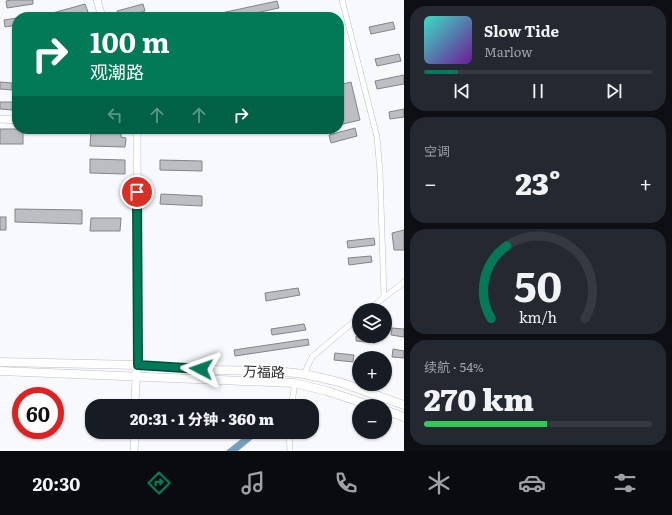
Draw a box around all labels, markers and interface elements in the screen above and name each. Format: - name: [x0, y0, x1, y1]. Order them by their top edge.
- text: Slow Tide: [484, 19, 559, 42]
- text: 100 m: [90, 20, 170, 62]
- icon: right: [24, 28, 76, 80]
- text: Marlow: [484, 42, 532, 61]
- text: 观潮路: [90, 58, 144, 85]
- icon: previous: [451, 80, 473, 102]
- icon: pause: [527, 80, 549, 102]
- icon: next: [603, 80, 625, 102]
- icon: left: [104, 104, 126, 126]
- icon: ahead: [146, 104, 168, 126]
- icon: ahead: [188, 104, 210, 126]
- icon: right: [230, 104, 252, 126]
- text: 空调: [424, 141, 450, 160]
- text: 23°: [515, 160, 561, 204]
- text: −: [424, 166, 437, 199]
- text: +: [639, 166, 652, 199]
- pin: [120, 175, 154, 209]
- icon: arrive: [126, 181, 148, 203]
- text: 50: [514, 253, 562, 315]
- map controls: [352, 303, 392, 439]
- button: layers: [352, 303, 392, 343]
- text: km/h: [519, 306, 558, 327]
- position arrow: [180, 348, 222, 390]
- button: +: [352, 351, 392, 391]
- text: 续航 · 54%: [424, 357, 484, 376]
- street label: 万福路: [243, 360, 285, 382]
- text: 270 km: [424, 376, 534, 420]
- speed limit sign: 60: [12, 387, 64, 439]
- button: −: [352, 399, 392, 439]
- text: 20:31 · 1 分钟 · 360 m: [130, 407, 274, 430]
- icon: directions: [145, 469, 173, 497]
- icon: music: [239, 469, 267, 497]
- icon: phone: [332, 469, 360, 497]
- icon: climate: [425, 469, 453, 497]
- icon: car: [518, 469, 546, 497]
- icon: filters: [611, 469, 639, 497]
- text: 20:30: [33, 470, 80, 497]

